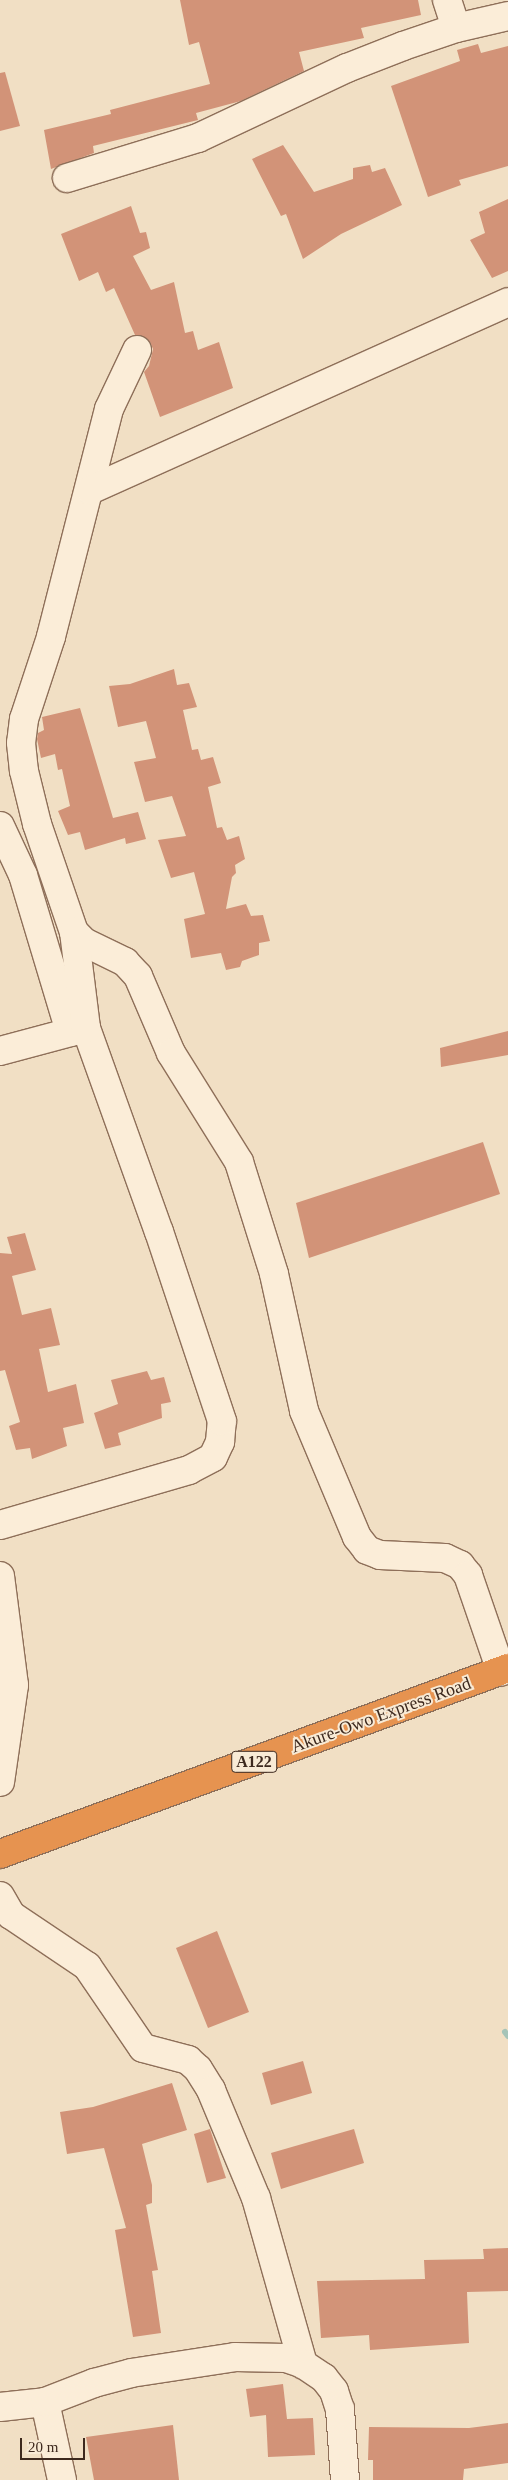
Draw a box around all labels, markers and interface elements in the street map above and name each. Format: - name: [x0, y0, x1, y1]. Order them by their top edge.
- street label: Akure-Owo Express Road: [288, 1672, 474, 1758]
- road number: A122: [230, 1748, 278, 1775]
- scale bar: [22, 2428, 88, 2460]
- text: 20 m: [28, 2439, 58, 2455]

